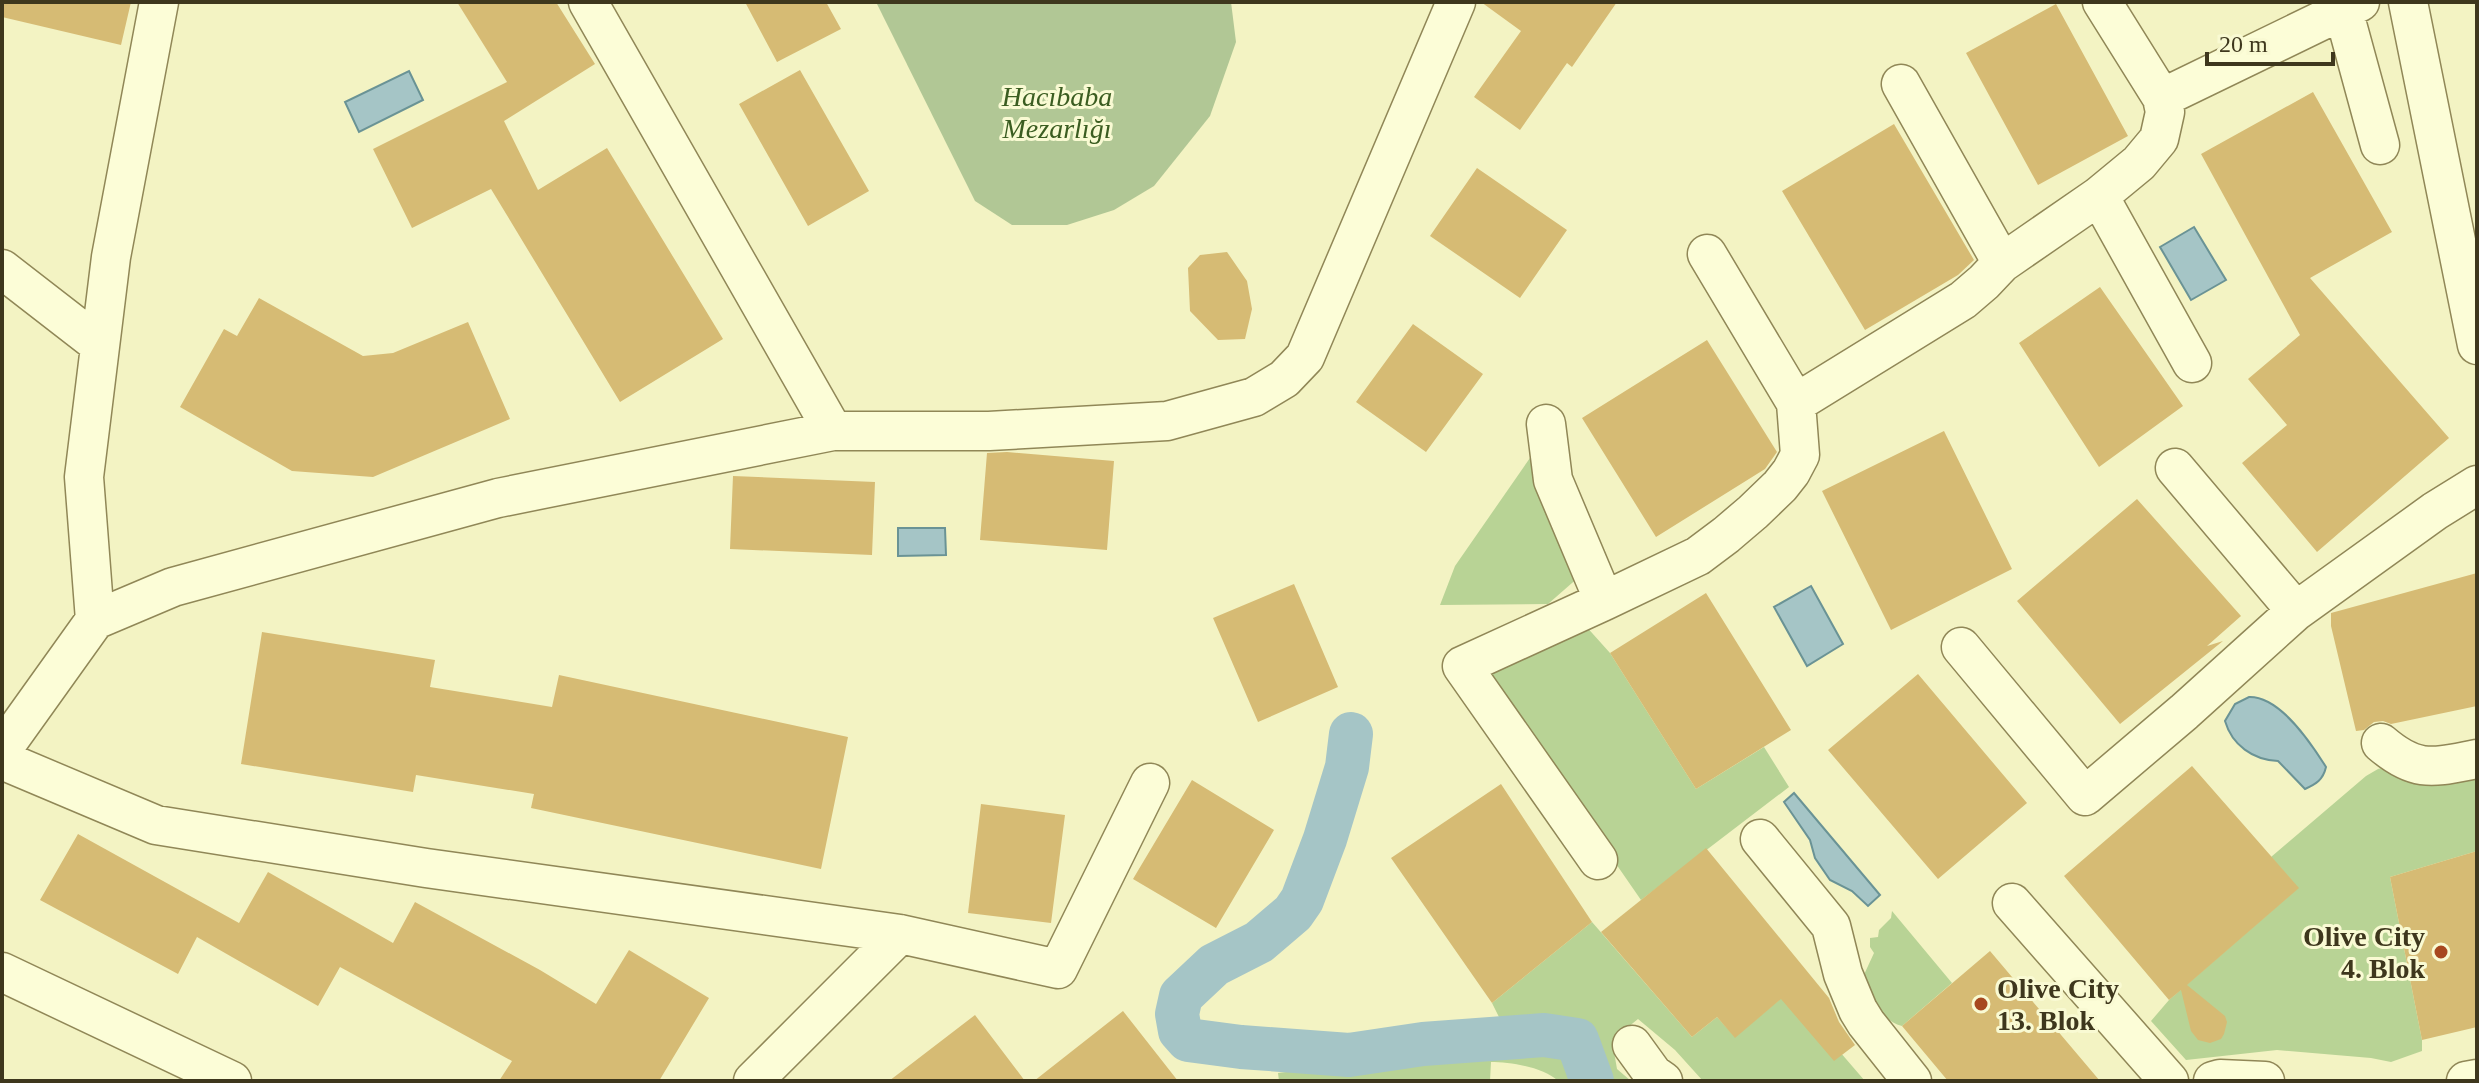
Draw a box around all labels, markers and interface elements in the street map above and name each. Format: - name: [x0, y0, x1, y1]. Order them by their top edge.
- scale bar: [2207, 16, 2333, 66]
- text: 20 m: [2219, 31, 2268, 57]
- park label: Hacıbaba Mezarlığı: [1001, 81, 1112, 144]
- place label: Olive City 4. Blok: [2303, 921, 2425, 984]
- marker: Olive City 4. Blok: [2432, 943, 2450, 961]
- place label: Olive City 13. Blok: [1997, 973, 2119, 1036]
- marker: Olive City 13. Blok: [1972, 995, 1990, 1013]

